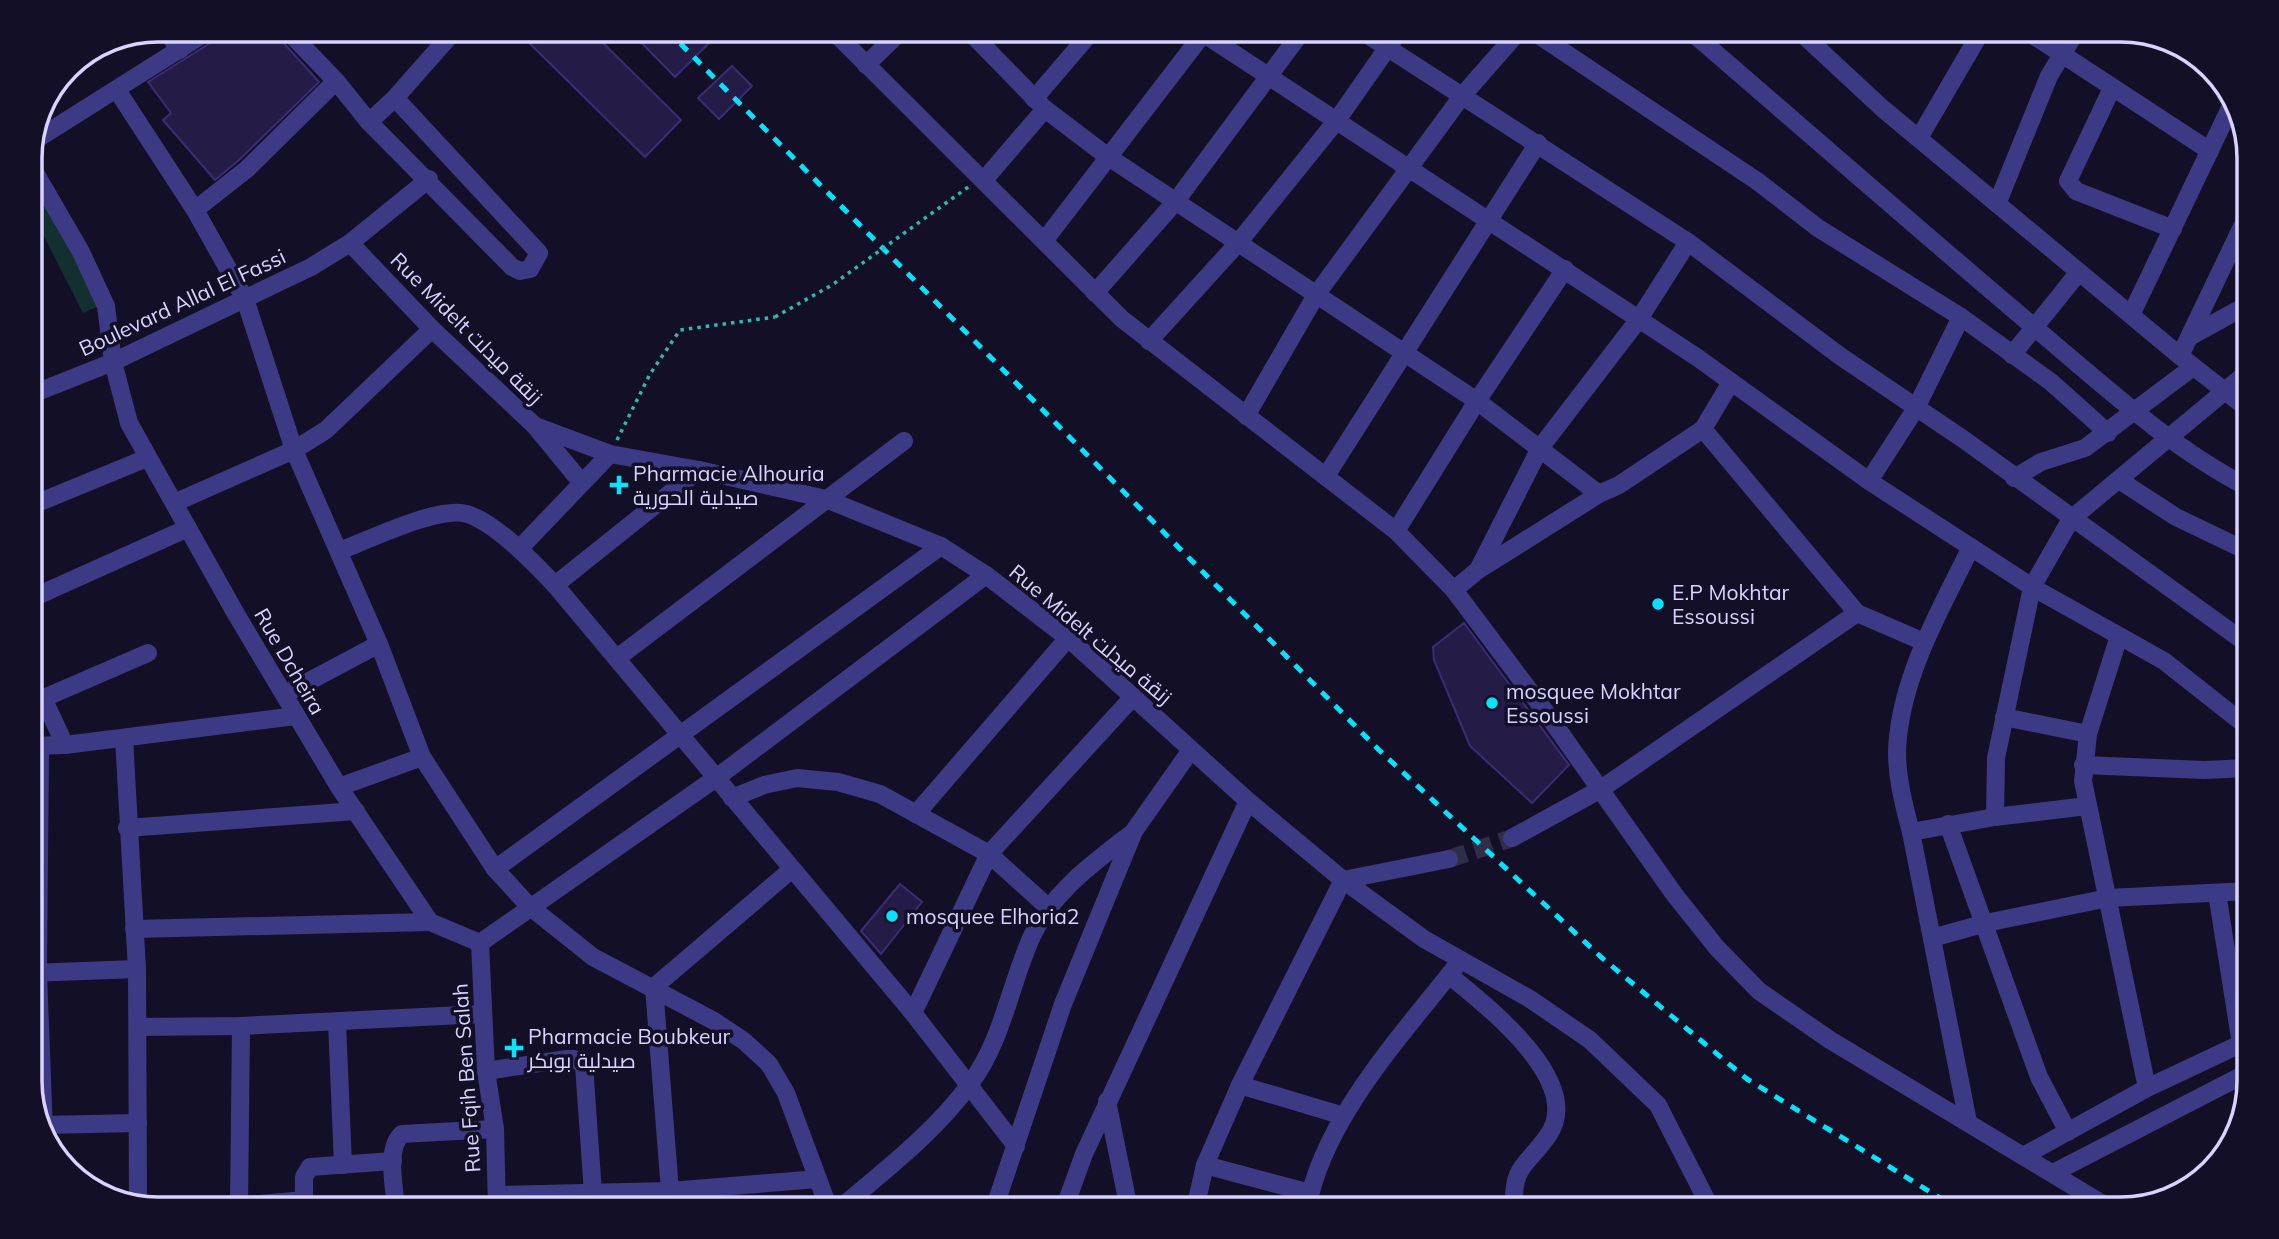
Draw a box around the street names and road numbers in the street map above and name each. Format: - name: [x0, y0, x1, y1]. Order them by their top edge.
- street label: Boulevard Allal El Fassi: [75, 243, 289, 361]
- street label: Rue Midelt زنقة ميدلت: [386, 247, 548, 409]
- street label: Rue Midelt زنقة ميدلت: [1004, 558, 1178, 710]
- street label: Rue Dcheira: [249, 603, 331, 719]
- street label: Rue Fqih Ben Salah: [446, 983, 486, 1173]

